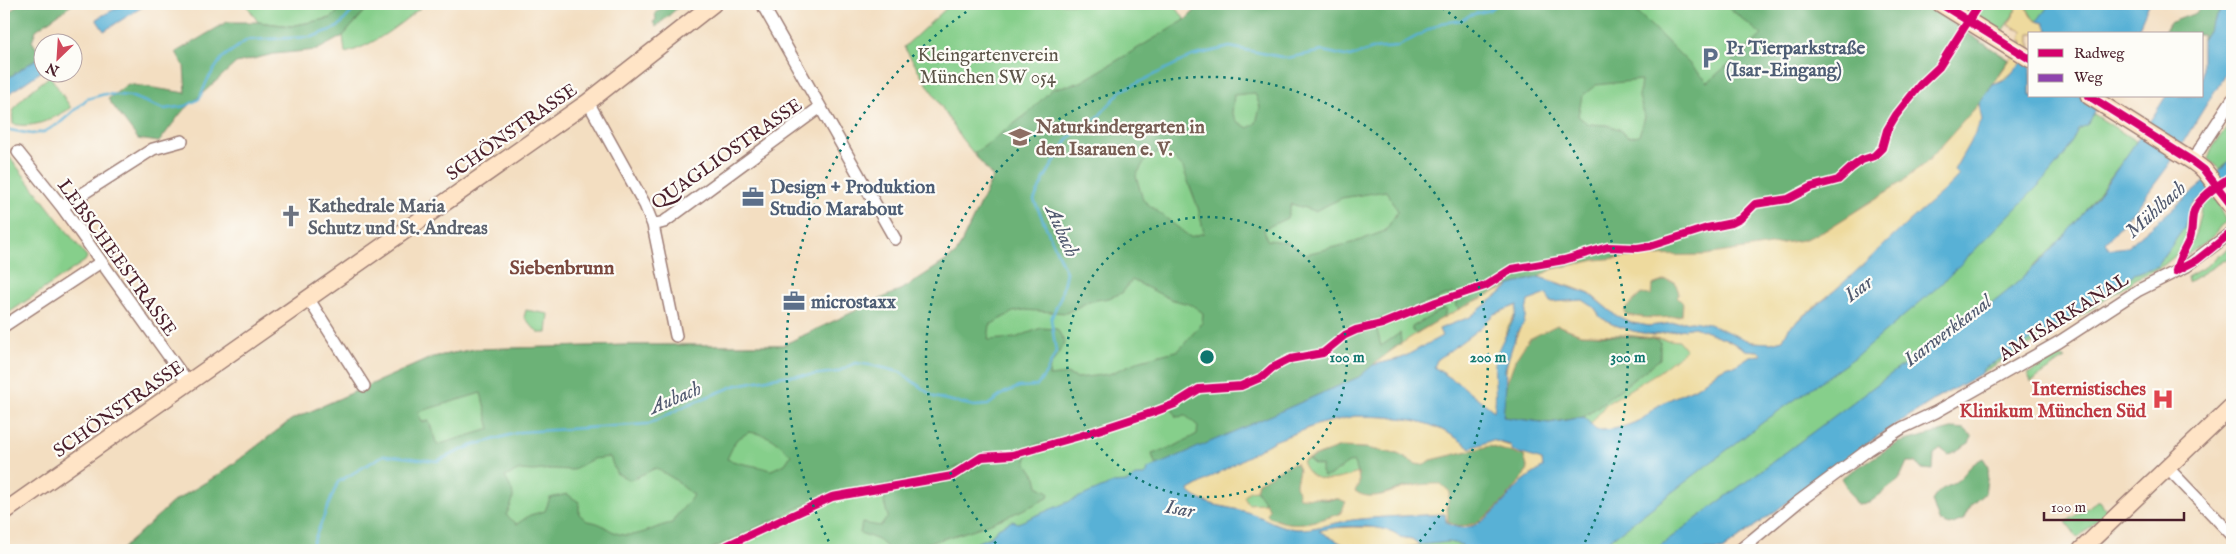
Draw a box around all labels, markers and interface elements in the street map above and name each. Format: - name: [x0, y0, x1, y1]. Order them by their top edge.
- north arrow: [32, 32, 82, 82]
- legend: [2028, 32, 2204, 98]
- place label: P1 Tierparkstraße (Isar-Eingang): [1726, 37, 1866, 83]
- park label: Kleingartenverein München SW 054: [917, 44, 1059, 90]
- text: Radweg: [2074, 44, 2125, 63]
- parking icon: P1 Tierparkstraße (Isar-Eingang): [1697, 45, 1723, 71]
- text: N: [44, 58, 63, 80]
- text: Weg: [2074, 68, 2103, 87]
- street label: SCHÖNSTRASSE: [442, 78, 582, 187]
- street label: QUAGLIOSTRASSE: [647, 94, 807, 216]
- place label: Naturkindergarten in den Isarauen e. V.: [1035, 116, 1205, 162]
- school or university icon: Naturkindergarten in den Isarauen e. V.: [1007, 124, 1033, 150]
- street label: LEBSCHEESTRASSE: [51, 175, 182, 342]
- place label: Design + Produktion Studio Marabout: [770, 176, 935, 222]
- water label: Mühlbach: [2120, 176, 2192, 244]
- office icon: Design + Produktion Studio Marabout: [740, 184, 766, 210]
- place label: Kathedrale Maria Schutz und St. Andreas: [308, 195, 488, 241]
- water label: Aubach: [1038, 200, 1084, 262]
- church icon: Kathedrale Maria Schutz und St. Andreas: [278, 203, 304, 229]
- district label: Siebenbrunn: [510, 256, 615, 281]
- street label: AM ISARKANAL: [1994, 268, 2134, 368]
- water label: Isar: [1839, 270, 1879, 308]
- office icon: microstaxx: [781, 288, 807, 314]
- water label: Isarwerkkanal: [1898, 289, 1999, 373]
- place label: microstaxx: [811, 291, 897, 315]
- centre of rings: [1198, 348, 1216, 366]
- text: 100 m: [1329, 348, 1365, 367]
- text: 200 m: [1470, 348, 1507, 367]
- text: 300 m: [1610, 348, 1646, 367]
- street label: SCHÖNSTRASSE: [49, 355, 189, 464]
- water label: Aubach: [644, 376, 706, 421]
- place label: Internistisches Klinikum München Süd: [1959, 378, 2147, 424]
- hospital icon: Internistisches Klinikum München Süd: [2150, 386, 2176, 412]
- scale bar: [2044, 489, 2184, 521]
- water label: Isar: [1162, 494, 1197, 525]
- text: 100 m: [2051, 498, 2087, 517]

